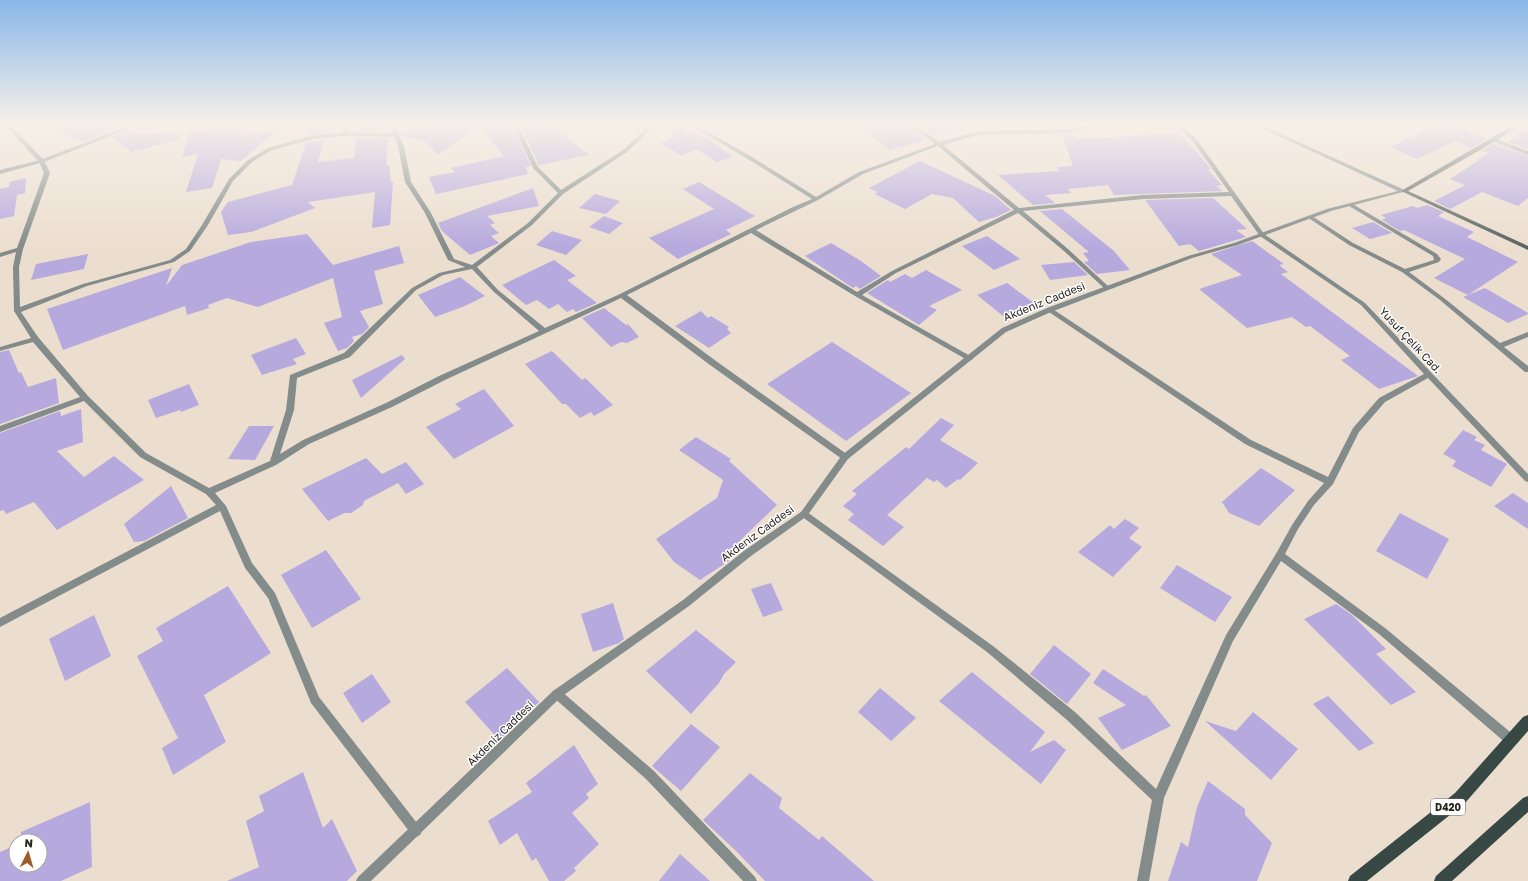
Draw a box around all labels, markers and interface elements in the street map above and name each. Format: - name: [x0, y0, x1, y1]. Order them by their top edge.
- street label: Akdeniz Caddesi: [1001, 279, 1087, 323]
- street label: Yusuf Çelik Cad.: [1377, 304, 1445, 376]
- street label: Akdeniz Caddesi: [718, 502, 796, 564]
- street label: Akdeniz Caddesi: [464, 698, 536, 768]
- road number: D420: [1431, 799, 1465, 815]
- north arrow: [8, 833, 48, 873]
- text: N: [24, 836, 34, 849]

